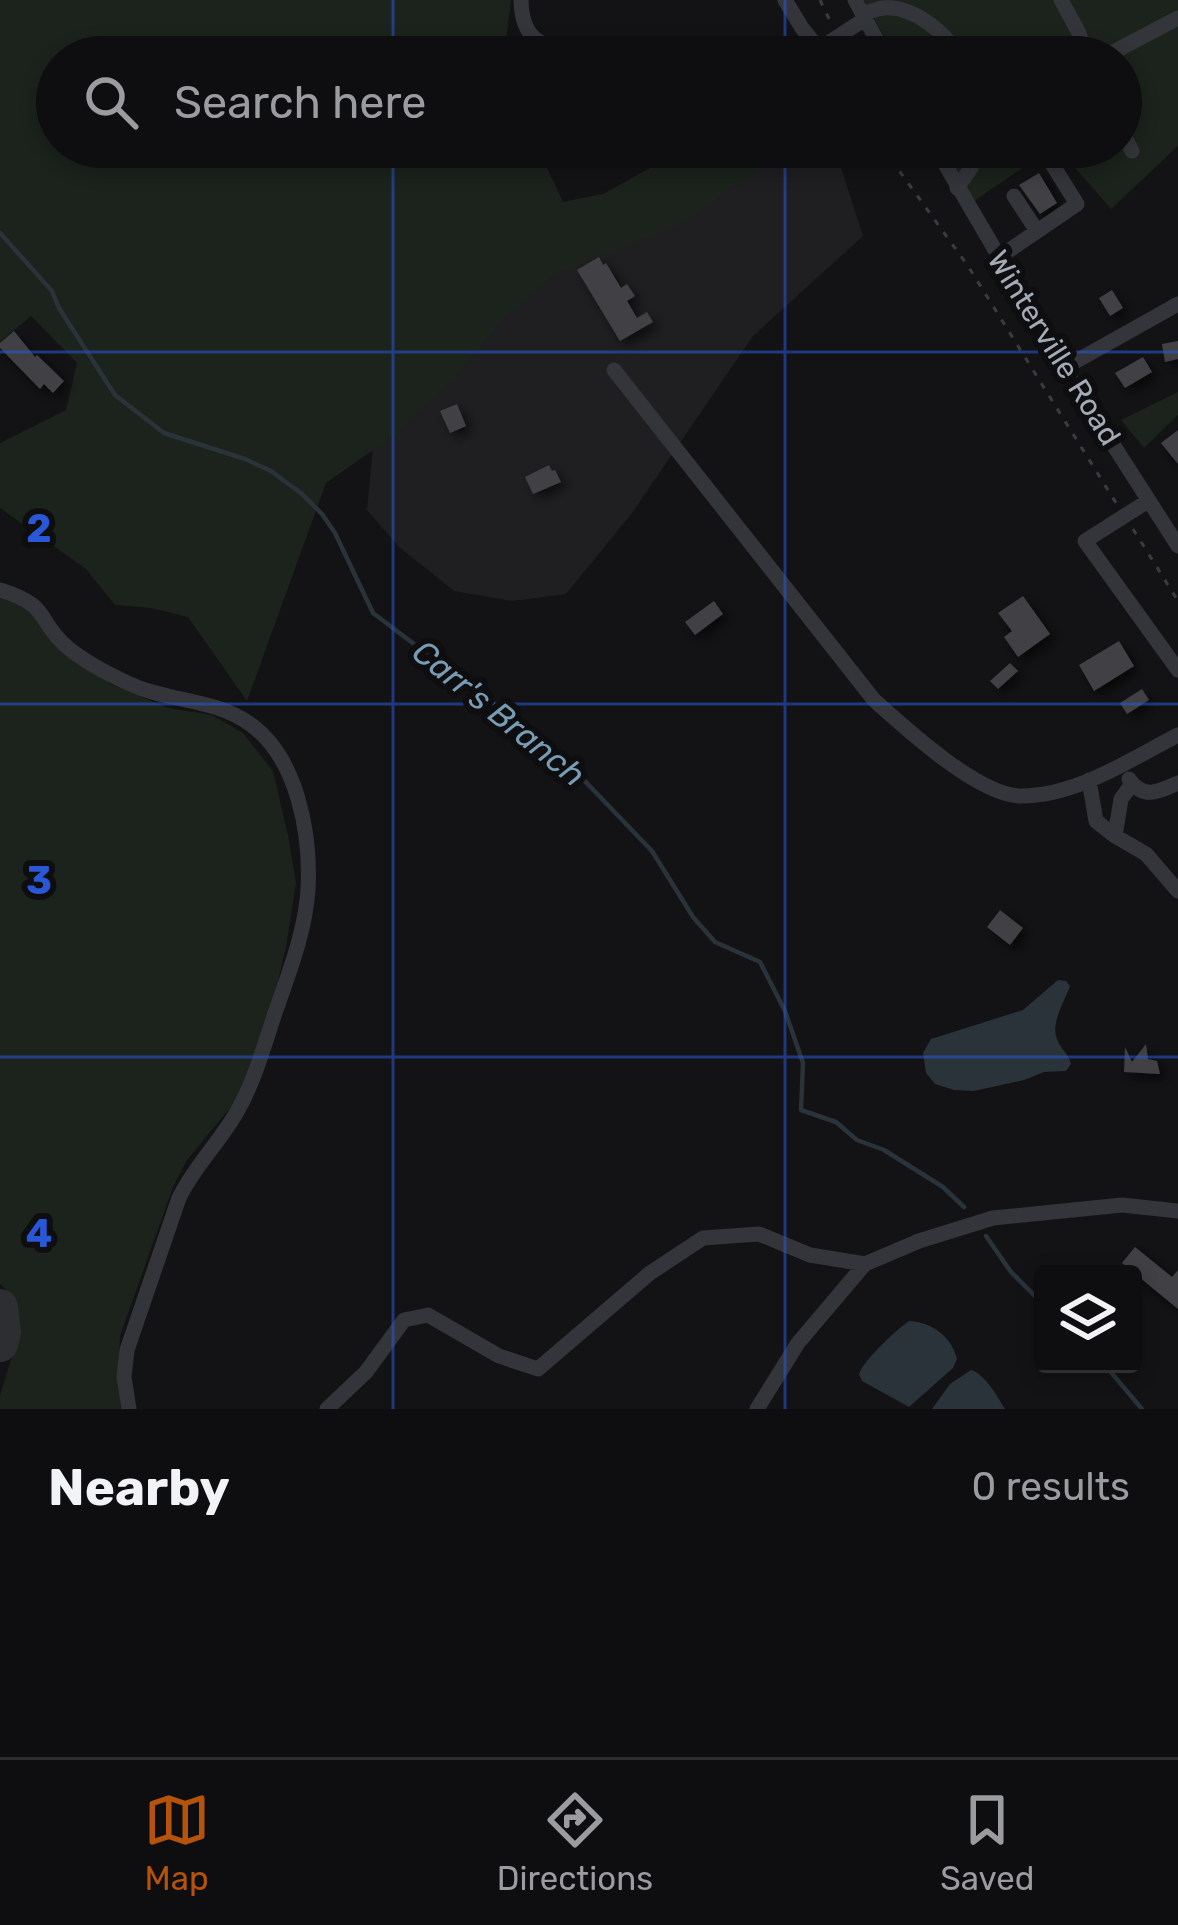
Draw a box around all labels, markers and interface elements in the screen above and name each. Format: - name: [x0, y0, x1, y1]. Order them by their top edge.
- search box: [36, 36, 1142, 168]
- icon: search: [78, 69, 144, 135]
- text: Search here: [174, 76, 426, 129]
- street label: Winterville Road: [980, 244, 1128, 452]
- text: 2: [26, 506, 52, 552]
- water label: Carr's Branch: [405, 632, 593, 794]
- text: 3: [26, 858, 52, 904]
- text: 4: [26, 1211, 52, 1257]
- map controls: [1034, 1265, 1142, 1373]
- button: layers: [1034, 1265, 1142, 1373]
- text: Nearby: [48, 1457, 230, 1518]
- text: 0 results: [971, 1464, 1130, 1510]
- tab: Map: [144, 1787, 210, 1898]
- tab: Directions: [497, 1787, 653, 1898]
- tab: Saved: [940, 1787, 1034, 1898]

